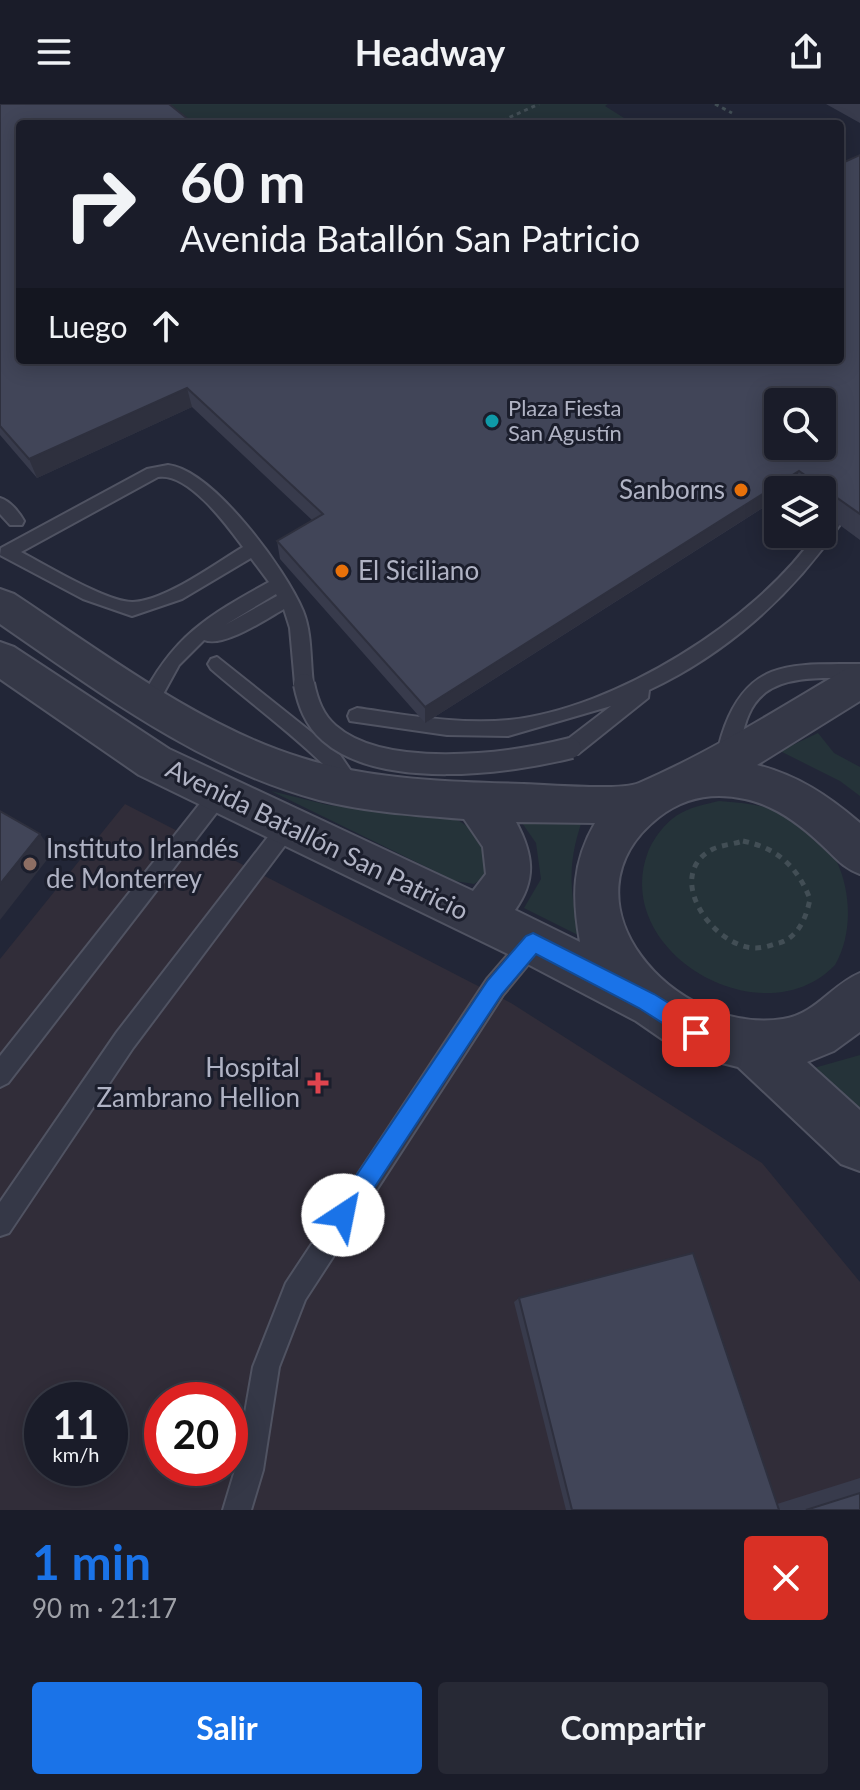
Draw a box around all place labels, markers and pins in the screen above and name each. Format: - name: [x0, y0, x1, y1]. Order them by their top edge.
- place label: Plaza Fiesta San Agustín: [508, 394, 622, 446]
- marker: Plaza Fiesta San Agustín: [483, 412, 501, 430]
- place label: Sanborns: [619, 473, 725, 505]
- marker: Sanborns: [732, 481, 750, 499]
- place label: El Siciliano: [358, 554, 479, 586]
- marker: El Siciliano: [333, 562, 351, 580]
- place label: Instituto Irlandés de Monterrey: [46, 832, 239, 894]
- marker: Instituto Irlandés de Monterrey: [21, 855, 39, 873]
- pin: [662, 999, 730, 1067]
- place label: Hospital Zambrano Hellion: [97, 1051, 300, 1113]
- marker: Hospital Zambrano Hellion: [307, 1072, 329, 1094]

